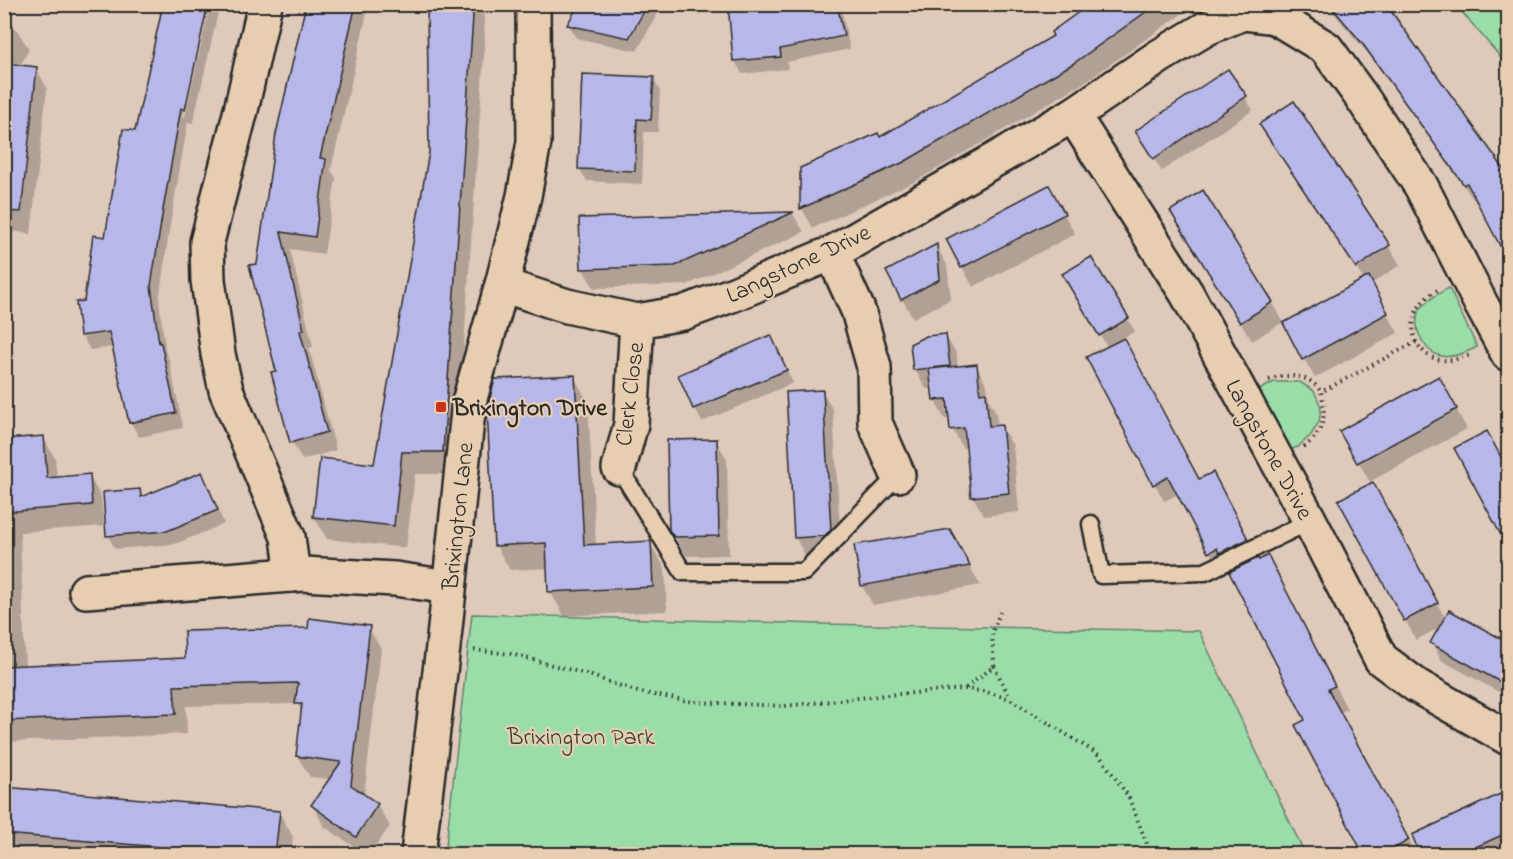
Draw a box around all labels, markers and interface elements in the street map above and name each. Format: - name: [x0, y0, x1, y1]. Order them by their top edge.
- street label: Langstone Drive: [721, 216, 877, 314]
- street label: Clerk Close: [608, 340, 655, 448]
- street label: Langstone Drive: [1215, 374, 1321, 527]
- place label: Brixington Drive: [452, 392, 608, 428]
- marker: Brixington Drive: [434, 400, 448, 414]
- street label: Brixington Lane: [434, 440, 485, 593]
- park label: Brixington Park: [506, 721, 655, 756]

